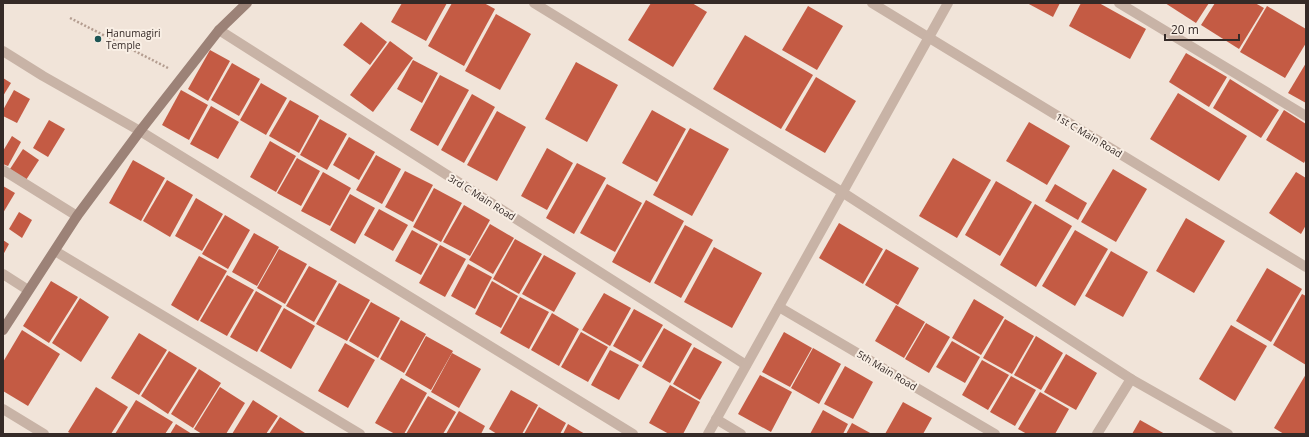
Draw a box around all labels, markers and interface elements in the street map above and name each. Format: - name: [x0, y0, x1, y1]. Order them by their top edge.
- scale bar: [1165, 16, 1239, 42]
- text: 20 m: [1171, 21, 1199, 38]
- place label: Hanumagiri Temple: [106, 26, 161, 52]
- marker: Hanumagiri Temple: [93, 34, 103, 44]
- street label: 1st C Main Road: [1053, 110, 1125, 160]
- street label: 3rd C Main Road: [446, 171, 518, 223]
- street label: 5th Main Road: [854, 347, 920, 393]

